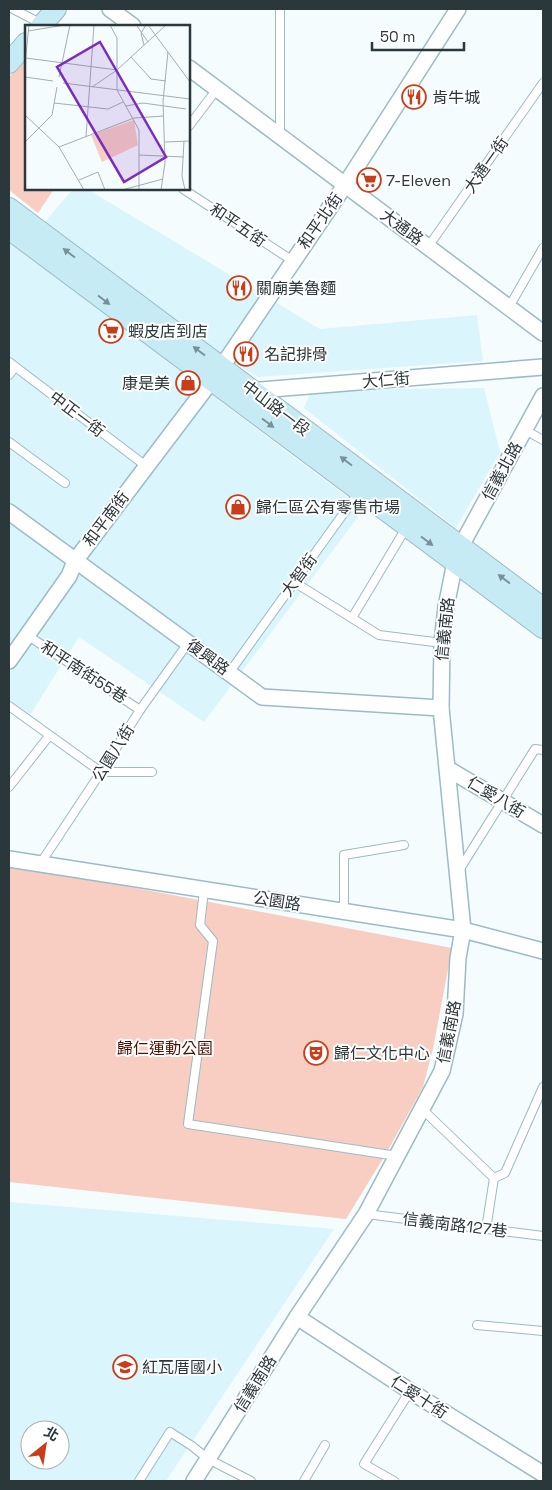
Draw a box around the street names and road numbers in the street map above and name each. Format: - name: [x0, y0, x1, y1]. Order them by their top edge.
- street label: 大通一街: [459, 133, 513, 197]
- street label: 和平北街: [293, 189, 347, 253]
- street label: 和平五街: [206, 198, 270, 252]
- street label: 大通路: [376, 204, 428, 250]
- street label: 大仁街: [361, 367, 411, 393]
- street label: 中山路一段: [238, 376, 314, 440]
- street label: 中正一街: [45, 386, 109, 442]
- street label: 信義北路: [477, 438, 527, 504]
- street label: 和平南街: [78, 487, 134, 551]
- street label: 大智街: [276, 549, 322, 601]
- street label: 信義南路: [431, 596, 459, 662]
- street label: 復興路: [182, 634, 234, 680]
- street label: 和平南街55巷: [37, 636, 131, 708]
- street label: 公園八街: [87, 720, 139, 786]
- street label: 仁愛八街: [463, 772, 529, 822]
- street label: 公園路: [252, 887, 302, 915]
- street label: 信義南路: [433, 999, 465, 1065]
- street label: 信義南路127巷: [401, 1208, 509, 1242]
- street label: 信義南路: [229, 1351, 281, 1417]
- street label: 仁愛十街: [386, 1371, 452, 1423]

